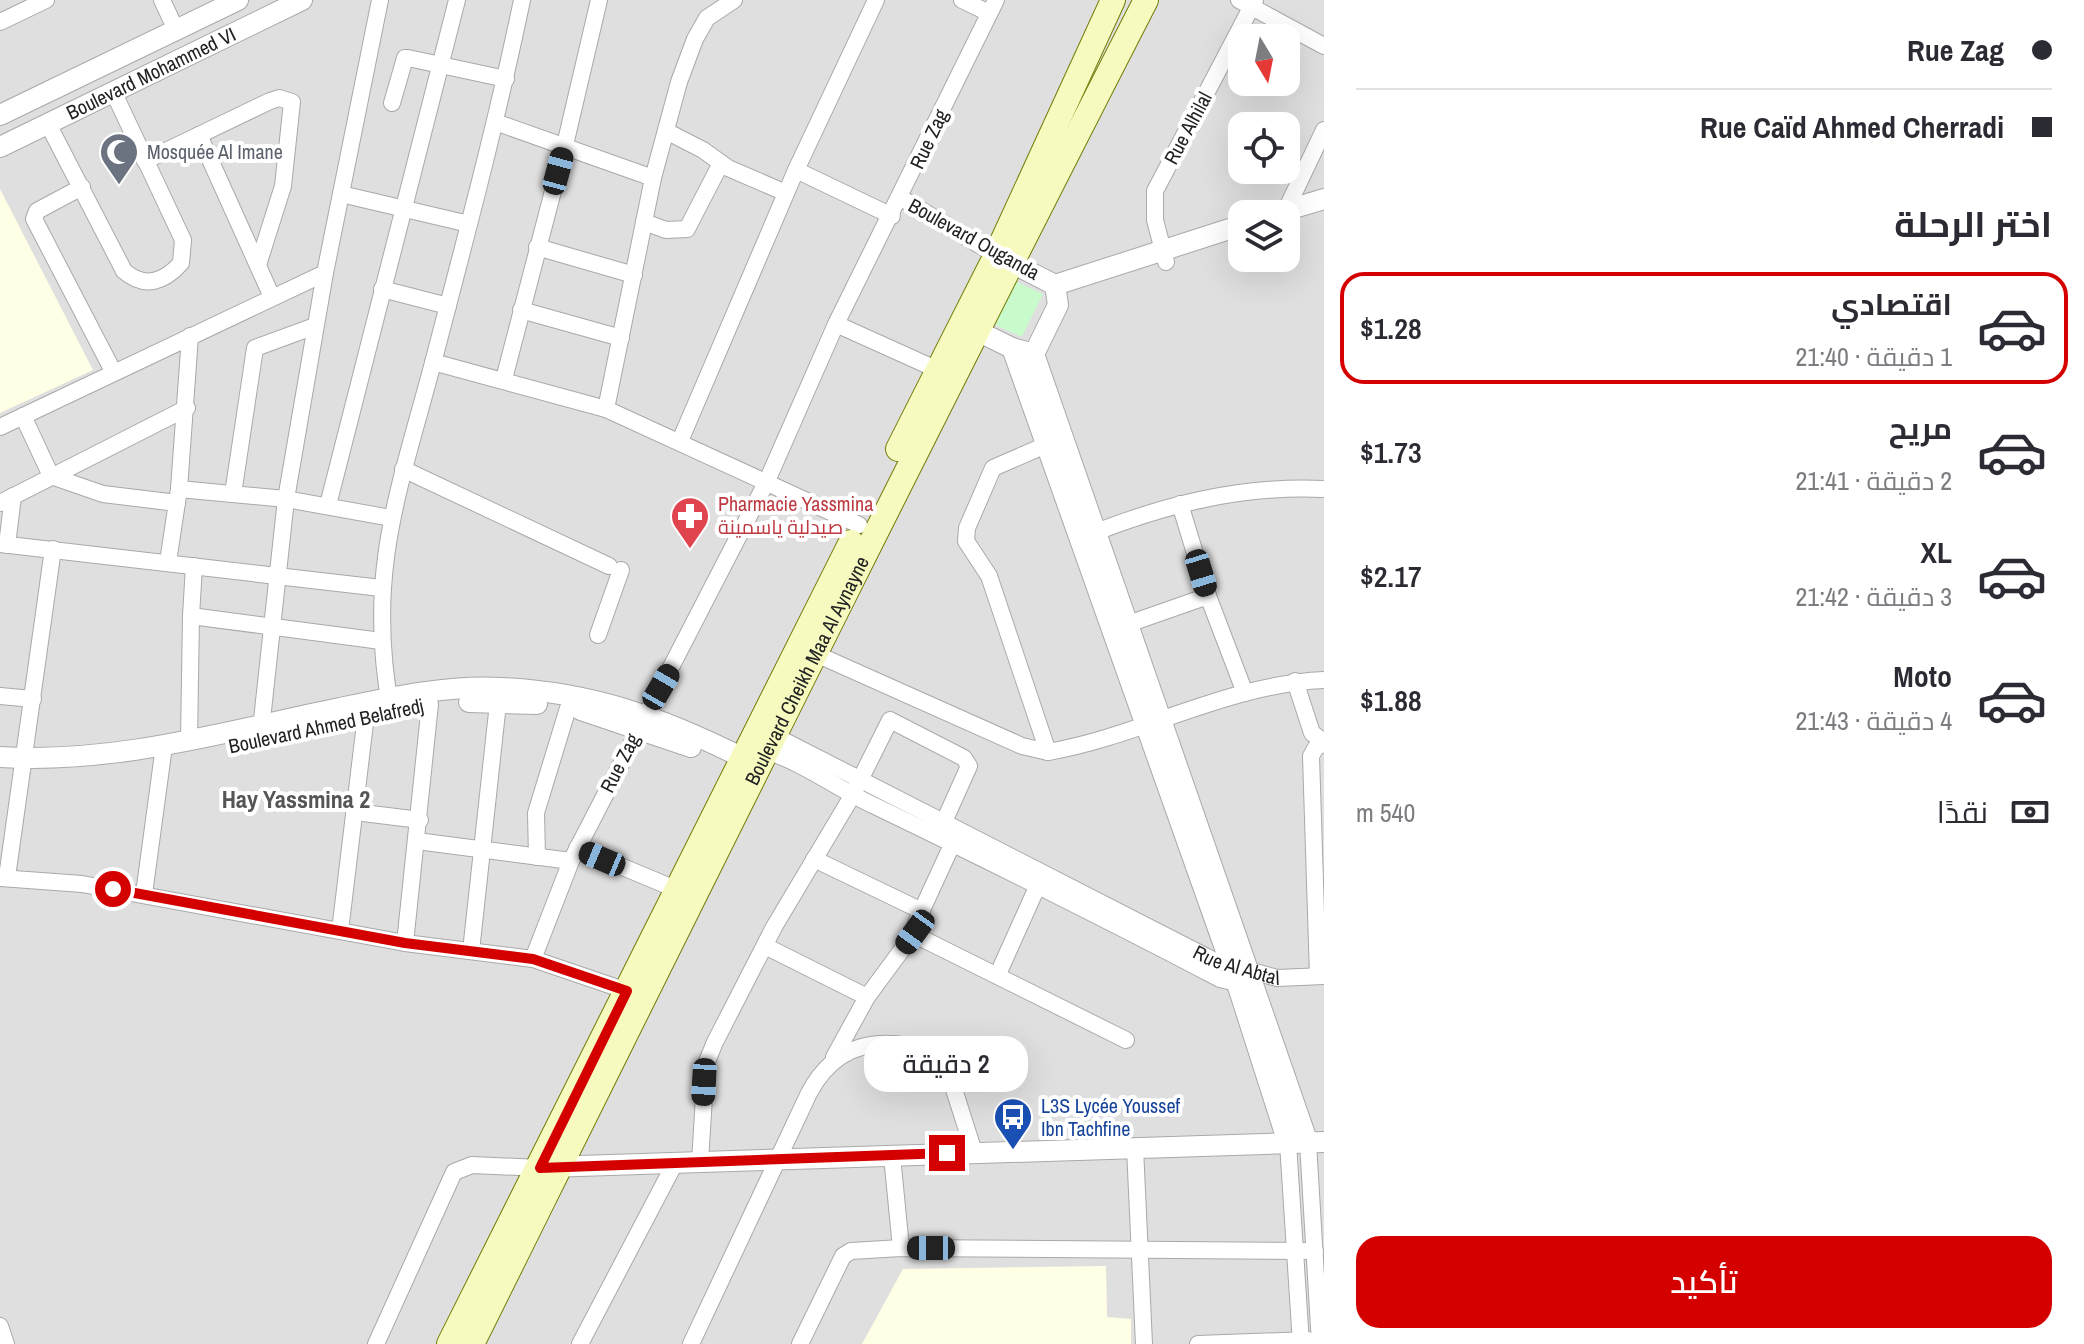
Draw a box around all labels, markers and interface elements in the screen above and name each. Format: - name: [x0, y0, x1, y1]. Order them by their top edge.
- street label: Boulevard Mohammed VI: [62, 20, 240, 126]
- north arrow: [1228, 24, 1300, 96]
- map controls: [1228, 24, 1300, 272]
- text: Rue Zag: [1907, 30, 2004, 70]
- street label: Rue Alhilal: [1157, 87, 1218, 169]
- street label: Rue Zag: [903, 105, 954, 173]
- text: Rue Caïd Ahmed Cherradi: [1700, 107, 2004, 147]
- button: locate: [1228, 112, 1300, 184]
- mosque icon: Mosquée Al Imane: [98, 131, 140, 186]
- place label: Mosquée Al Imane: [147, 138, 283, 165]
- car: [540, 145, 576, 197]
- street label: Boulevard Ouganda: [904, 191, 1045, 286]
- button: layers: [1228, 200, 1300, 272]
- text: اختر الرحلة: [1894, 200, 2052, 248]
- text: اقتصادي: [1831, 284, 1952, 324]
- icon: car: [1976, 292, 2048, 364]
- text: $1.28: [1360, 308, 1422, 348]
- text: 1 دقيقة · 21:40: [1795, 339, 1952, 374]
- text: مريح: [1889, 408, 1952, 448]
- icon: car: [1976, 416, 2048, 488]
- text: $1.73: [1360, 432, 1422, 472]
- text: 2 دقيقة · 21:41: [1795, 463, 1952, 498]
- place label: Pharmacie Yassmina صيدلية ياسمينة: [718, 490, 873, 540]
- pharmacy icon: Pharmacie Yassmina صيدلية ياسمينة: [669, 495, 711, 550]
- text: XL: [1921, 532, 1952, 572]
- icon: car: [1976, 540, 2048, 612]
- car: [1183, 547, 1219, 599]
- street label: Boulevard Cheikh Maa Al Aynayne: [738, 552, 875, 789]
- text: $2.17: [1360, 556, 1422, 596]
- text: 3 دقيقة · 21:42: [1795, 579, 1952, 614]
- text: Moto: [1893, 656, 1952, 696]
- car: [639, 660, 683, 714]
- icon: car: [1976, 664, 2048, 736]
- text: $1.88: [1360, 680, 1422, 720]
- street label: Boulevard Ahmed Belafredj: [226, 692, 426, 759]
- text: 4 دقيقة · 21:43: [1795, 703, 1952, 738]
- street label: Rue Zag: [593, 729, 646, 797]
- district label: Hay Yassmina 2: [222, 783, 370, 815]
- icon: cash: [2008, 790, 2052, 834]
- text: نقدًا: [1937, 792, 1988, 832]
- text: 540 m: [1356, 795, 1415, 830]
- car: [575, 839, 629, 879]
- route start: [95, 871, 131, 907]
- car: [891, 906, 939, 958]
- street label: Rue Al Abtal: [1189, 938, 1280, 991]
- callout: 2 دقيقة: [865, 1037, 1029, 1093]
- text: 2 دقيقة: [902, 1046, 990, 1081]
- car: [691, 1057, 717, 1107]
- place label: L3S Lycée Youssef Ibn Tachfine: [1041, 1092, 1181, 1142]
- bus stop icon: L3S Lycée Youssef Ibn Tachfine: [992, 1096, 1034, 1151]
- route end: [929, 1135, 965, 1171]
- car: [907, 1236, 955, 1260]
- button: تأكيد: [1356, 1236, 2052, 1328]

